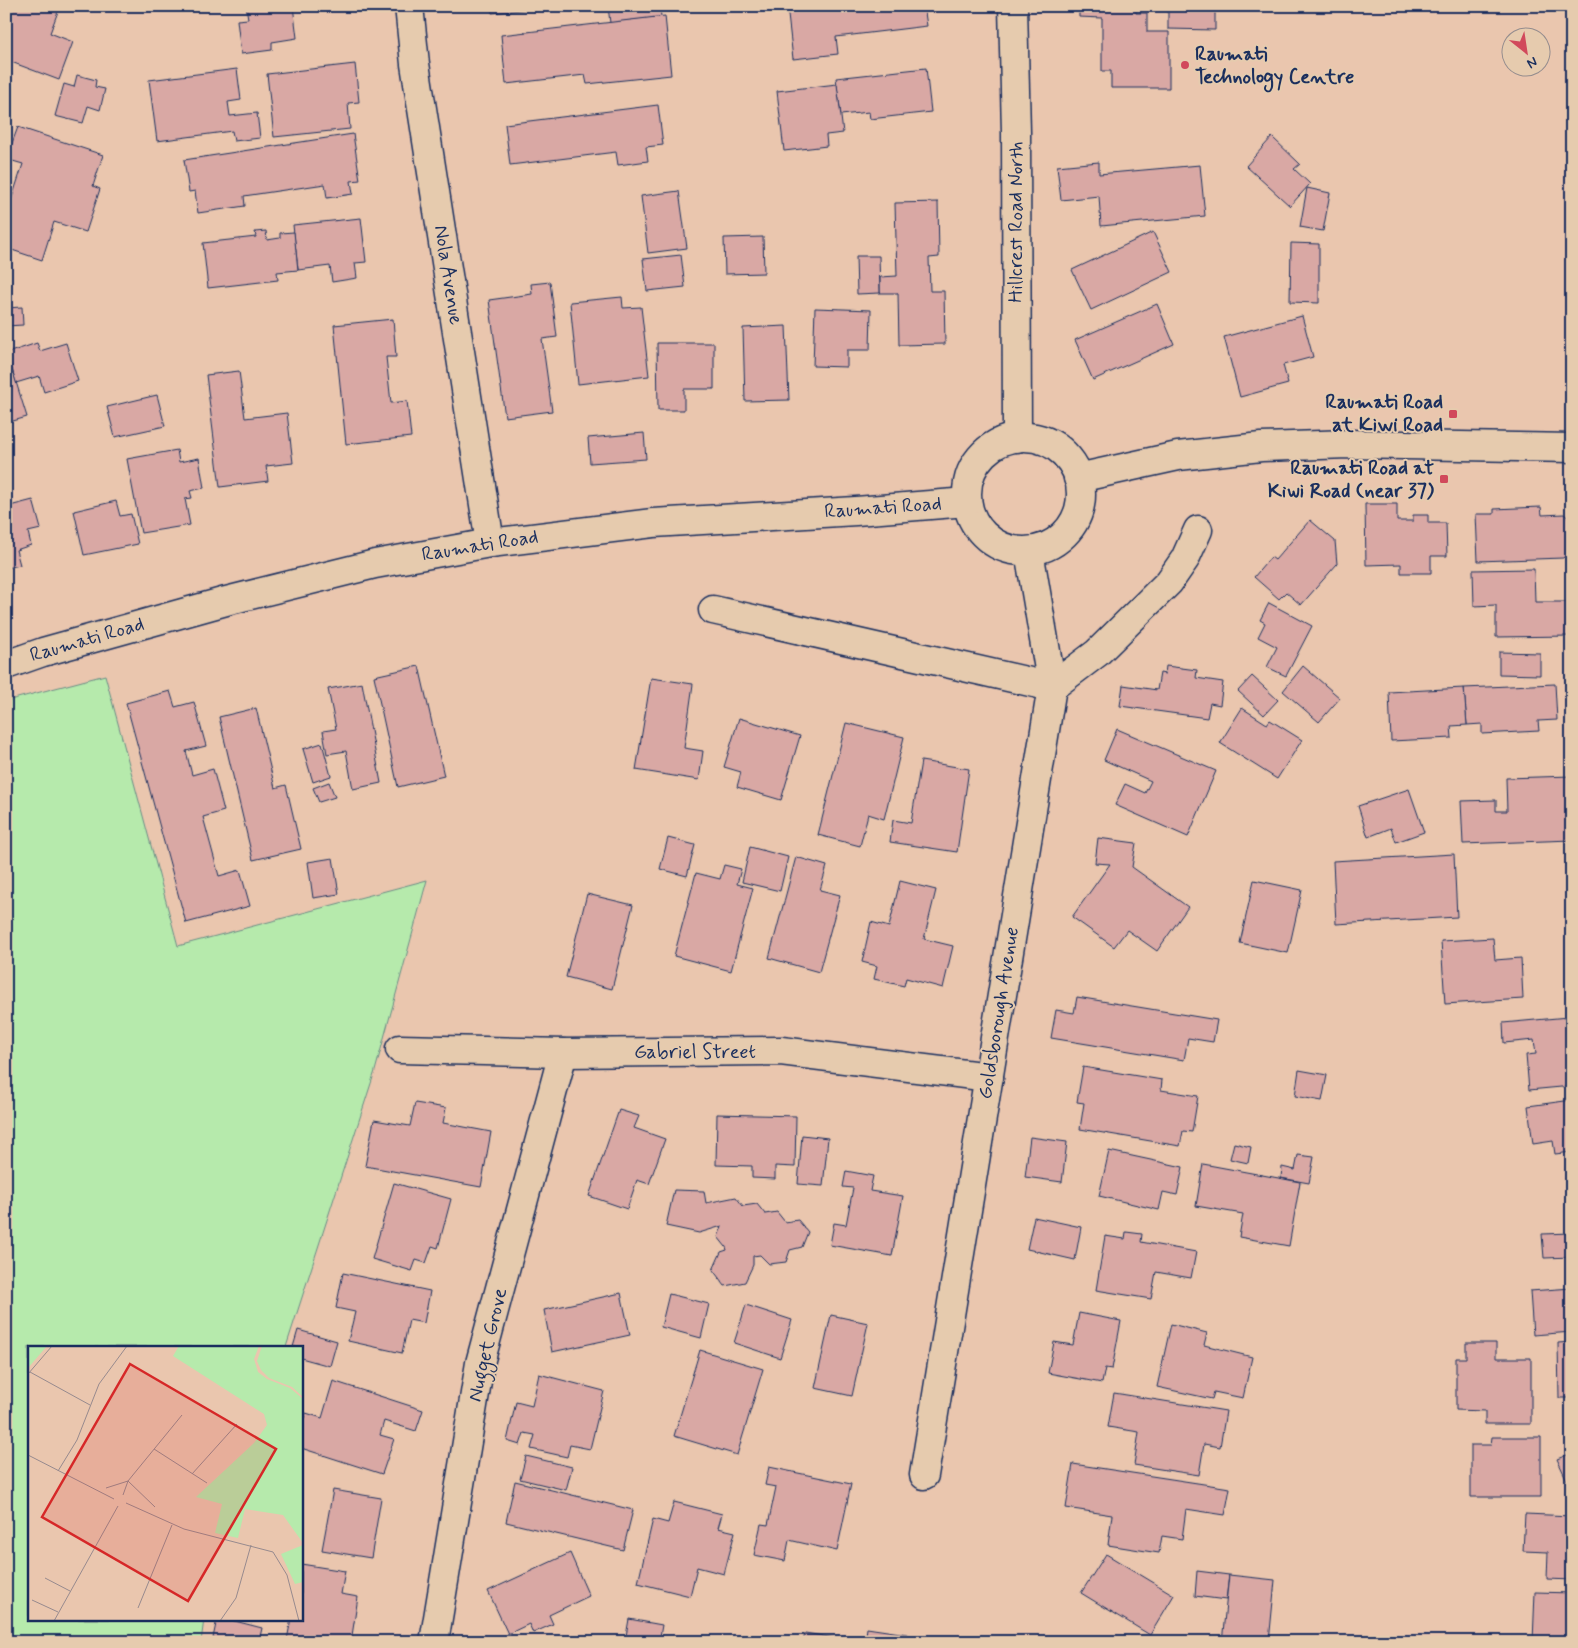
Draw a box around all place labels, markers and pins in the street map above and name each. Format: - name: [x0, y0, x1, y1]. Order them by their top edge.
- place label: Raumati Technology Centre: [1195, 41, 1354, 93]
- marker: Raumati Technology Centre: [1179, 59, 1191, 71]
- place label: Raumati Road at Kiwi Road: [1325, 389, 1443, 439]
- marker: Raumati Road at Kiwi Road: [1447, 408, 1459, 420]
- place label: Raumati Road at Kiwi Road (near 37): [1268, 455, 1435, 505]
- marker: Raumati Road at Kiwi Road (near 37): [1438, 473, 1450, 485]

